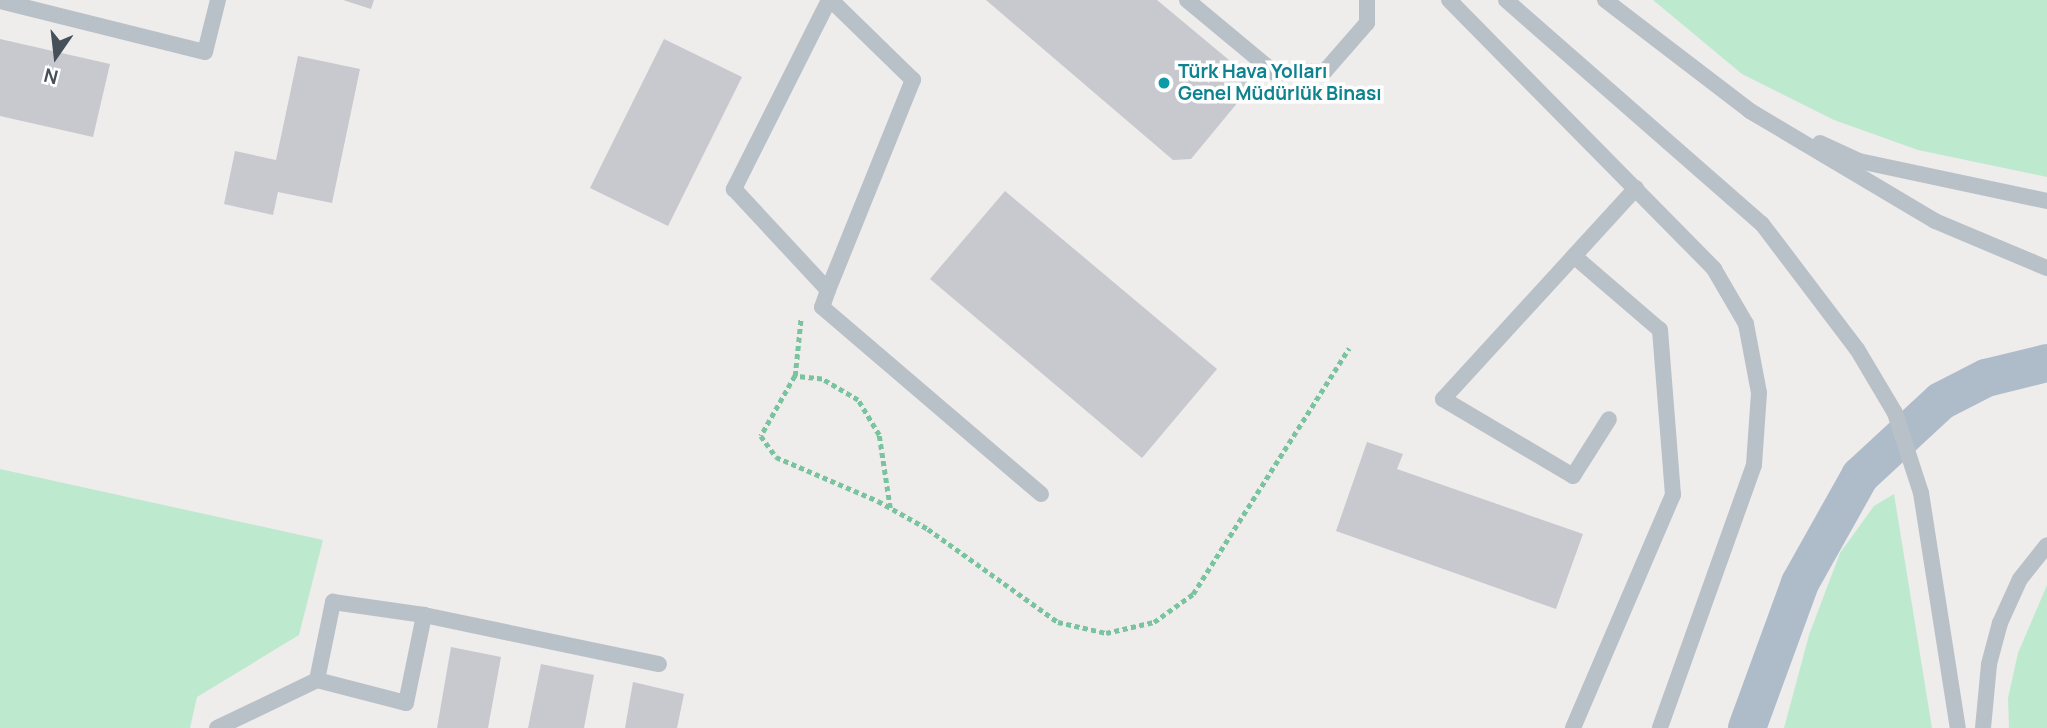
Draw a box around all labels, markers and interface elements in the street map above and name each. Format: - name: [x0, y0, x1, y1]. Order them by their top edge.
- north arrow: [21, 21, 91, 91]
- place label: Türk Hava Yolları Genel Müdürlük Binası: [1178, 61, 1382, 105]
- text: N: [41, 62, 61, 91]
- marker: Türk Hava Yolları Genel Müdürlük Binası: [1156, 75, 1172, 91]

